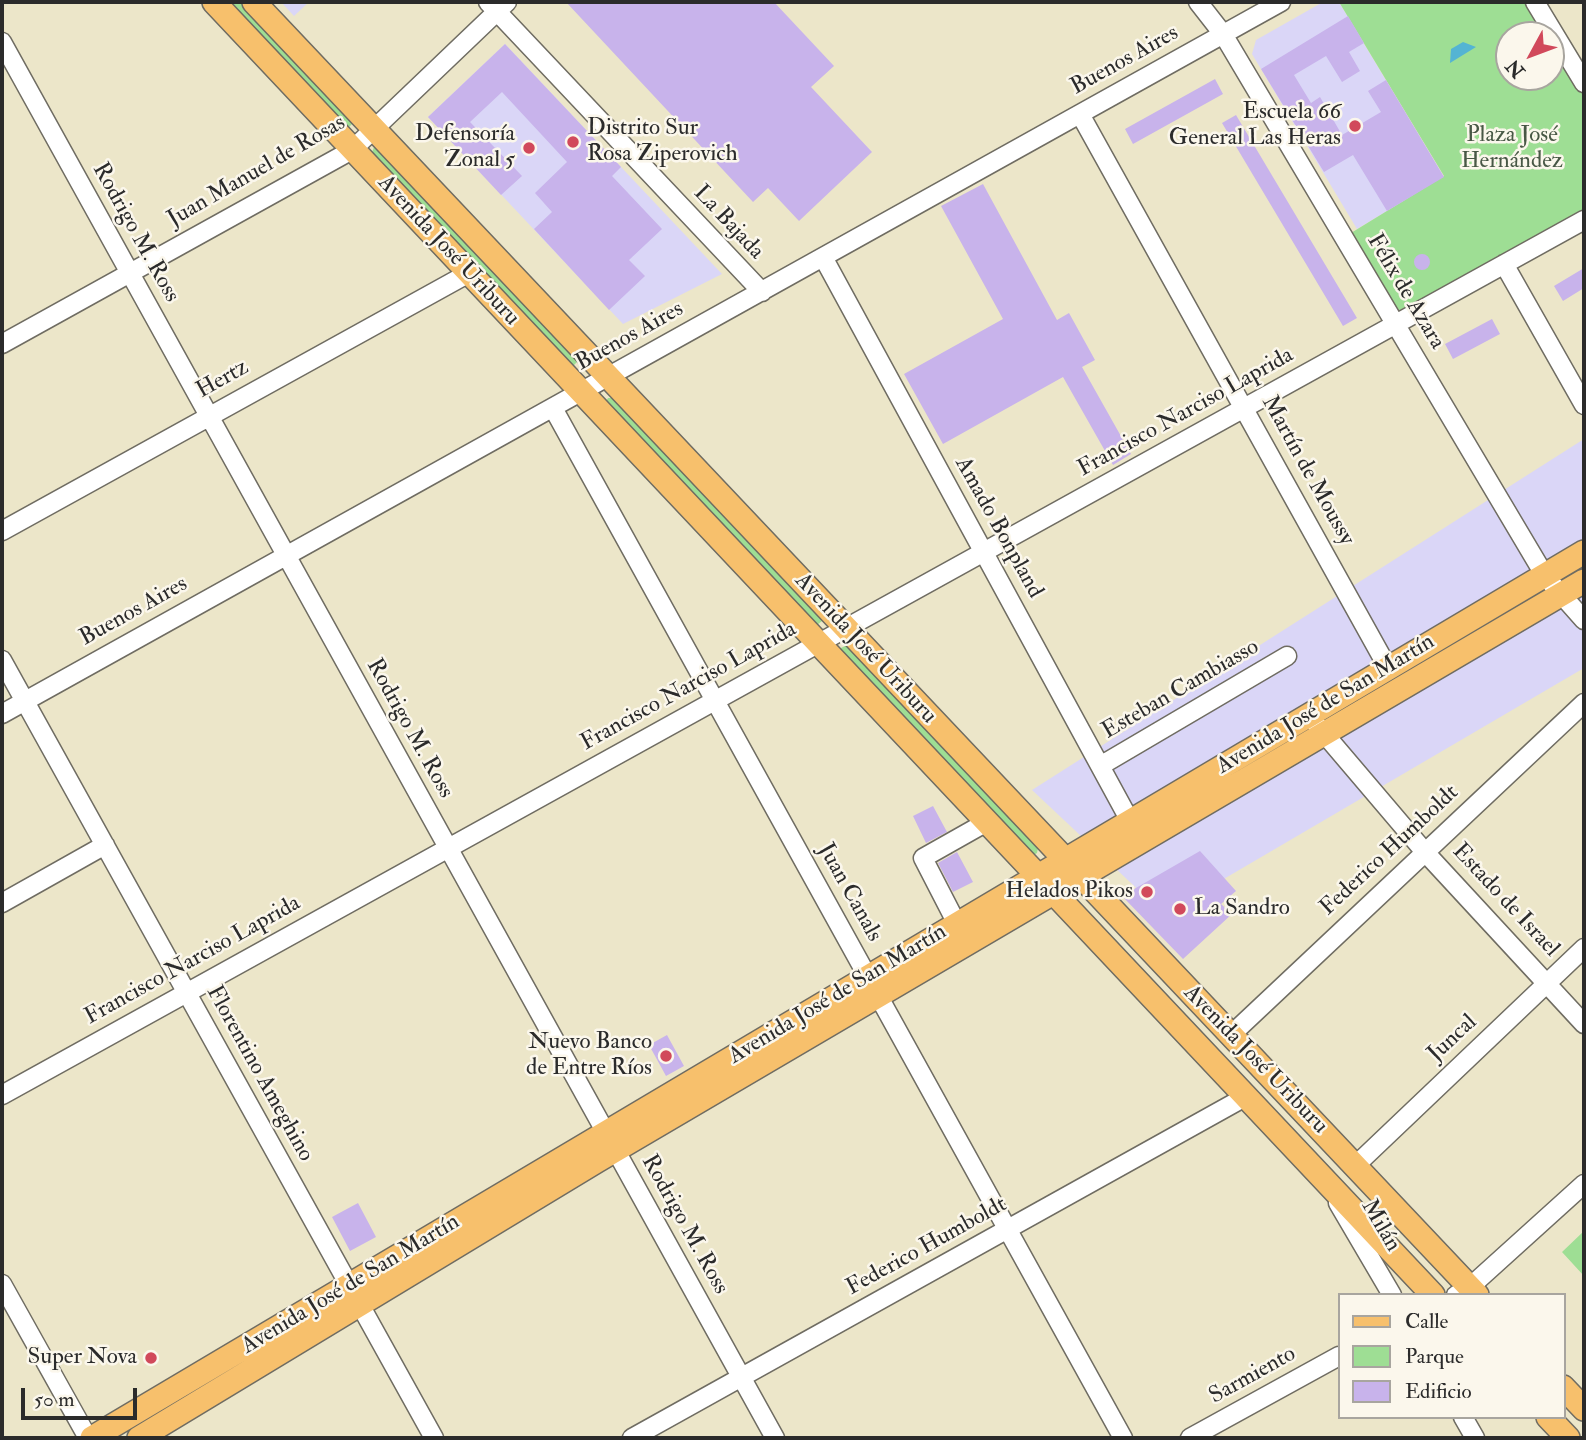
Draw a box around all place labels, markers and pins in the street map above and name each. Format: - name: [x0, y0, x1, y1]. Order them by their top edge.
- place label: Escuela 66 General Las Heras: [1169, 99, 1341, 153]
- place label: Distrito Sur Rosa Ziperovich: [587, 115, 738, 169]
- marker: Escuela 66 General Las Heras: [1347, 118, 1363, 134]
- place label: Defensoría Zonal 5: [415, 121, 515, 175]
- marker: Distrito Sur Rosa Ziperovich: [565, 134, 581, 150]
- marker: Defensoría Zonal 5: [521, 140, 537, 156]
- place label: Helados Pikos: [1005, 878, 1133, 906]
- marker: Helados Pikos: [1139, 884, 1155, 900]
- place label: La Sandro: [1194, 895, 1290, 923]
- marker: La Sandro: [1172, 901, 1188, 917]
- place label: Nuevo Banco de Entre Ríos: [526, 1029, 652, 1083]
- marker: Nuevo Banco de Entre Ríos: [658, 1048, 674, 1064]
- place label: Super Nova: [28, 1344, 137, 1372]
- marker: Super Nova: [143, 1350, 159, 1366]

